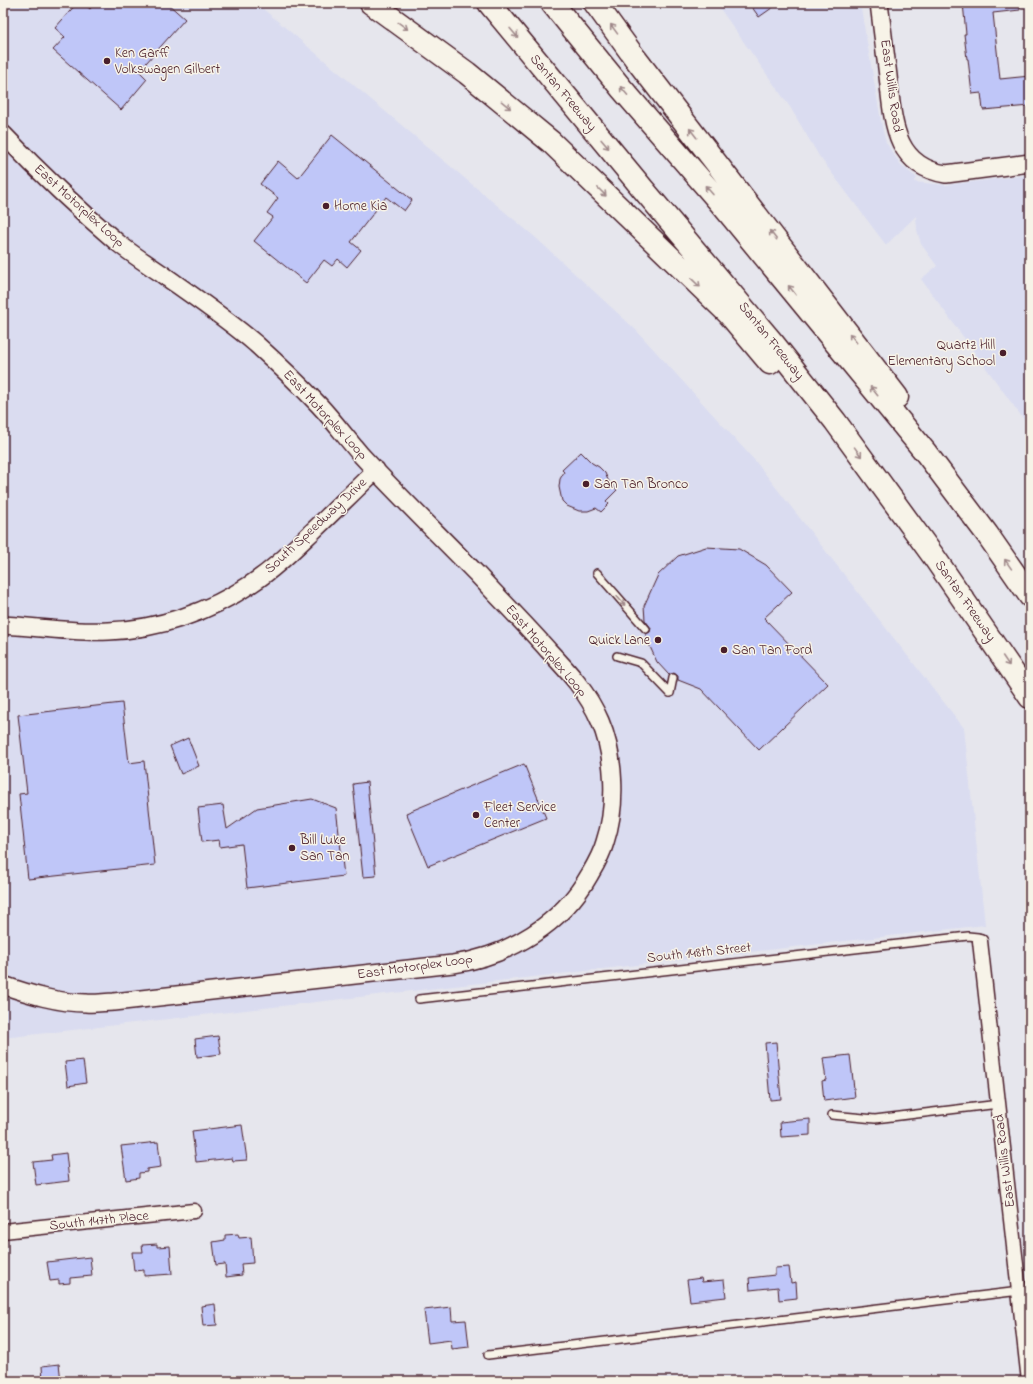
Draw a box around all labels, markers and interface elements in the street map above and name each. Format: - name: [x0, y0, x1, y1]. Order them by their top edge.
- one-way arrow: [397, 22, 408, 30]
- one-way arrow: [610, 24, 618, 35]
- one-way arrow: [509, 28, 518, 38]
- street label: East Willis Road: [874, 38, 908, 134]
- place label: Ken Garff Volkswagen Gilbert: [114, 43, 220, 81]
- street label: Santan Freeway: [524, 50, 602, 137]
- marker: Ken Garff Volkswagen Gilbert: [102, 56, 112, 66]
- one-way arrow: [620, 86, 629, 97]
- one-way arrow: [501, 100, 511, 109]
- one-way arrow: [689, 127, 698, 138]
- one-way arrow: [601, 138, 610, 149]
- street label: East Motorplex Loop: [29, 159, 130, 253]
- one-way arrow: [704, 185, 714, 195]
- one-way arrow: [597, 187, 607, 197]
- place label: Horne Kia: [334, 196, 387, 217]
- marker: Horne Kia: [321, 201, 331, 211]
- one-way arrow: [769, 230, 778, 241]
- one-way arrow: [691, 278, 701, 287]
- one-way arrow: [787, 285, 796, 296]
- street label: Santan Freeway: [732, 297, 809, 386]
- one-way arrow: [849, 332, 857, 343]
- place label: Quartz Hill Elementary School: [888, 335, 995, 373]
- marker: Quartz Hill Elementary School: [998, 348, 1008, 358]
- street label: East Motorplex Loop: [278, 365, 373, 465]
- one-way arrow: [870, 385, 879, 396]
- one-way arrow: [854, 447, 862, 458]
- street label: South Speedway Drive: [260, 472, 373, 580]
- place label: San Tan Bronco: [594, 474, 688, 495]
- marker: San Tan Bronco: [581, 479, 591, 489]
- street label: Santan Freeway: [928, 556, 1001, 647]
- one-way arrow: [1004, 558, 1012, 569]
- one-way arrow: [617, 596, 626, 606]
- street label: East Motorplex Loop: [500, 600, 592, 702]
- place label: Quick Lane: [589, 630, 651, 651]
- marker: Quick Lane: [653, 635, 663, 645]
- place label: San Tan Ford: [732, 640, 812, 661]
- marker: San Tan Ford: [719, 645, 729, 655]
- one-way arrow: [1002, 655, 1010, 666]
- place label: Fleet Service Center: [483, 797, 557, 834]
- marker: Fleet Service Center: [471, 810, 481, 820]
- place label: Bill Luke San Tan: [299, 830, 350, 867]
- marker: Bill Luke San Tan: [287, 843, 297, 853]
- street label: South 148th Street: [646, 937, 752, 969]
- street label: East Motorplex Loop: [356, 948, 474, 986]
- street label: East Willis Road: [989, 1113, 1021, 1209]
- street label: South 147th Place: [48, 1205, 150, 1237]

